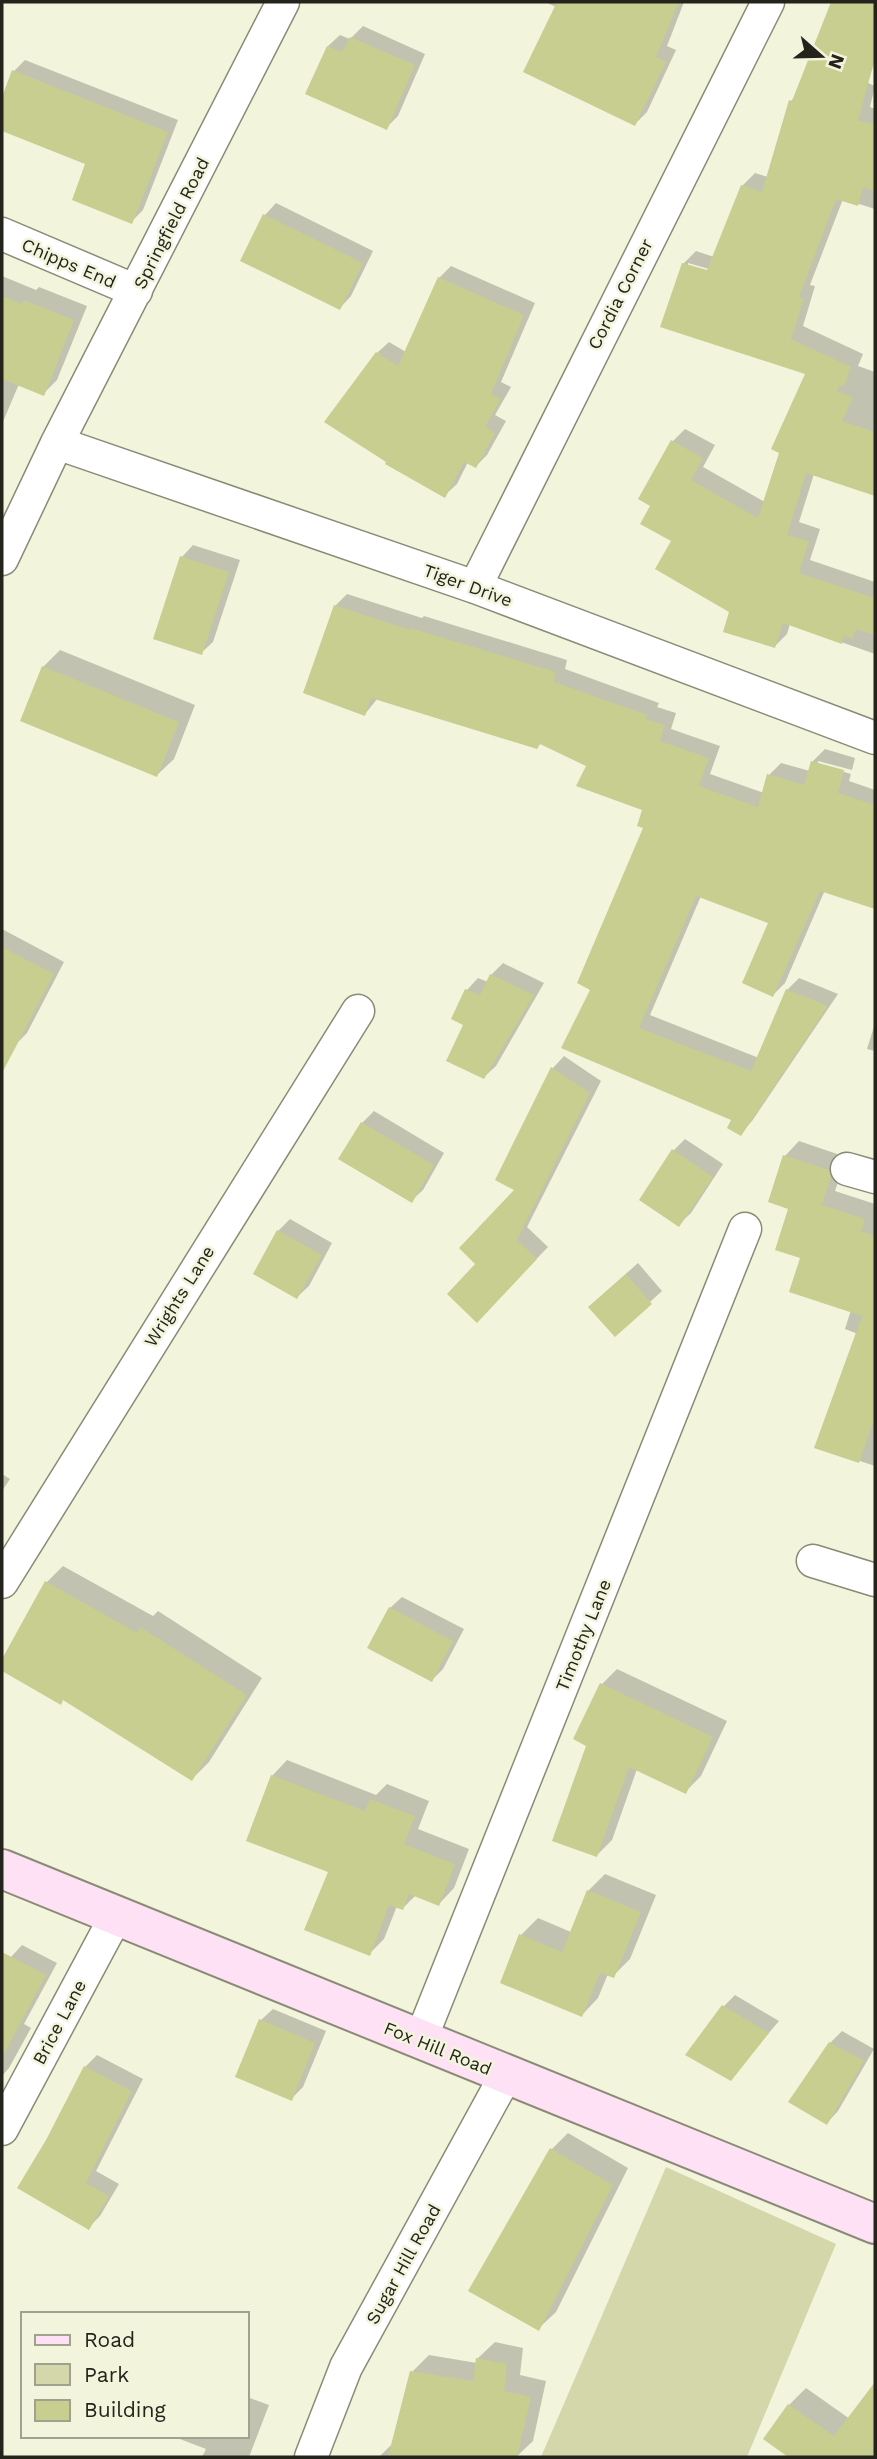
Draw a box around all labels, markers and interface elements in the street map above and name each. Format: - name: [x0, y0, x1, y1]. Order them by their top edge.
- north arrow: [786, 21, 856, 91]
- text: N: [823, 51, 850, 72]
- street label: Springfield Road: [129, 154, 213, 292]
- street label: Chipps End: [19, 234, 119, 292]
- street label: Cordia Corner: [583, 235, 657, 353]
- street label: Tiger Drive: [421, 559, 515, 611]
- street label: Wrights Lane: [140, 1242, 218, 1350]
- street label: Timothy Lane: [551, 1576, 615, 1694]
- street label: Brice Lane: [28, 1976, 90, 2068]
- street label: Fox Hill Road: [381, 2017, 495, 2079]
- street label: Sugar Hill Road: [361, 2200, 445, 2328]
- legend: [21, 2312, 248, 2438]
- text: Road: [84, 2327, 135, 2352]
- text: Park: [84, 2362, 129, 2387]
- text: Building: [84, 2397, 166, 2422]

